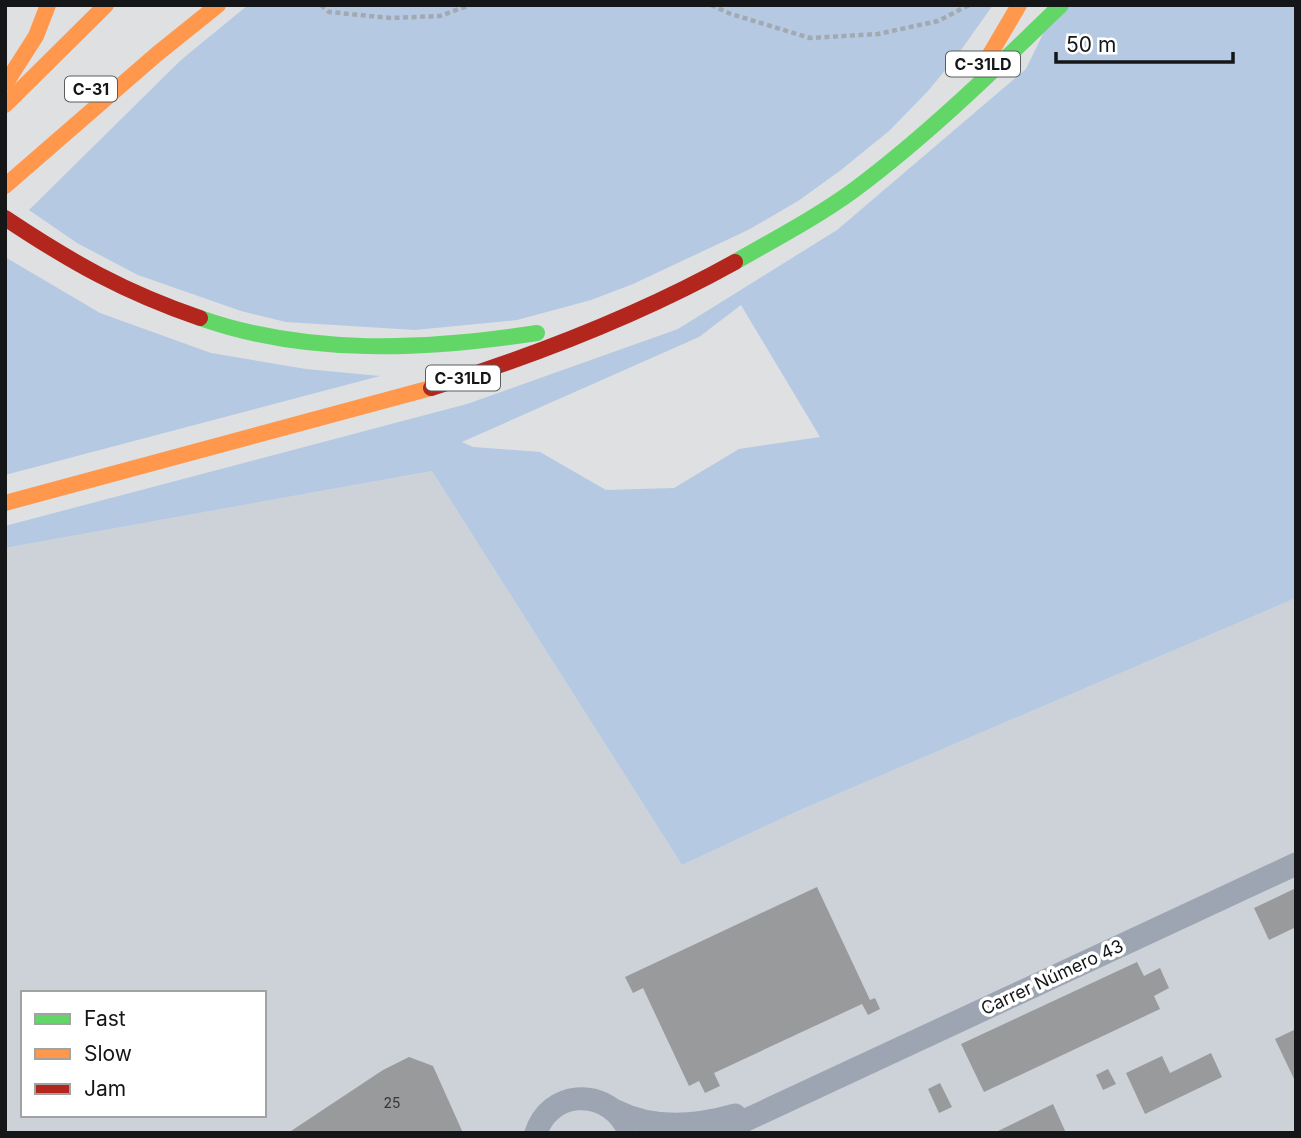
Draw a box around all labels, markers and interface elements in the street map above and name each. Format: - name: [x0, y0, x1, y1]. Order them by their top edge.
- scale bar: [1056, 21, 1233, 65]
- text: 50 m: [1066, 32, 1116, 57]
- road number: C-31LD: [946, 52, 1020, 76]
- road number: C-31: [65, 76, 117, 102]
- road number: C-31LD: [426, 366, 500, 390]
- street label: Carrer Número 43: [977, 935, 1127, 1019]
- legend: [21, 991, 266, 1117]
- text: Fast: [84, 1006, 126, 1031]
- text: Slow: [84, 1041, 132, 1066]
- text: Jam: [84, 1076, 126, 1101]
- house number: 25: [383, 1094, 401, 1111]

